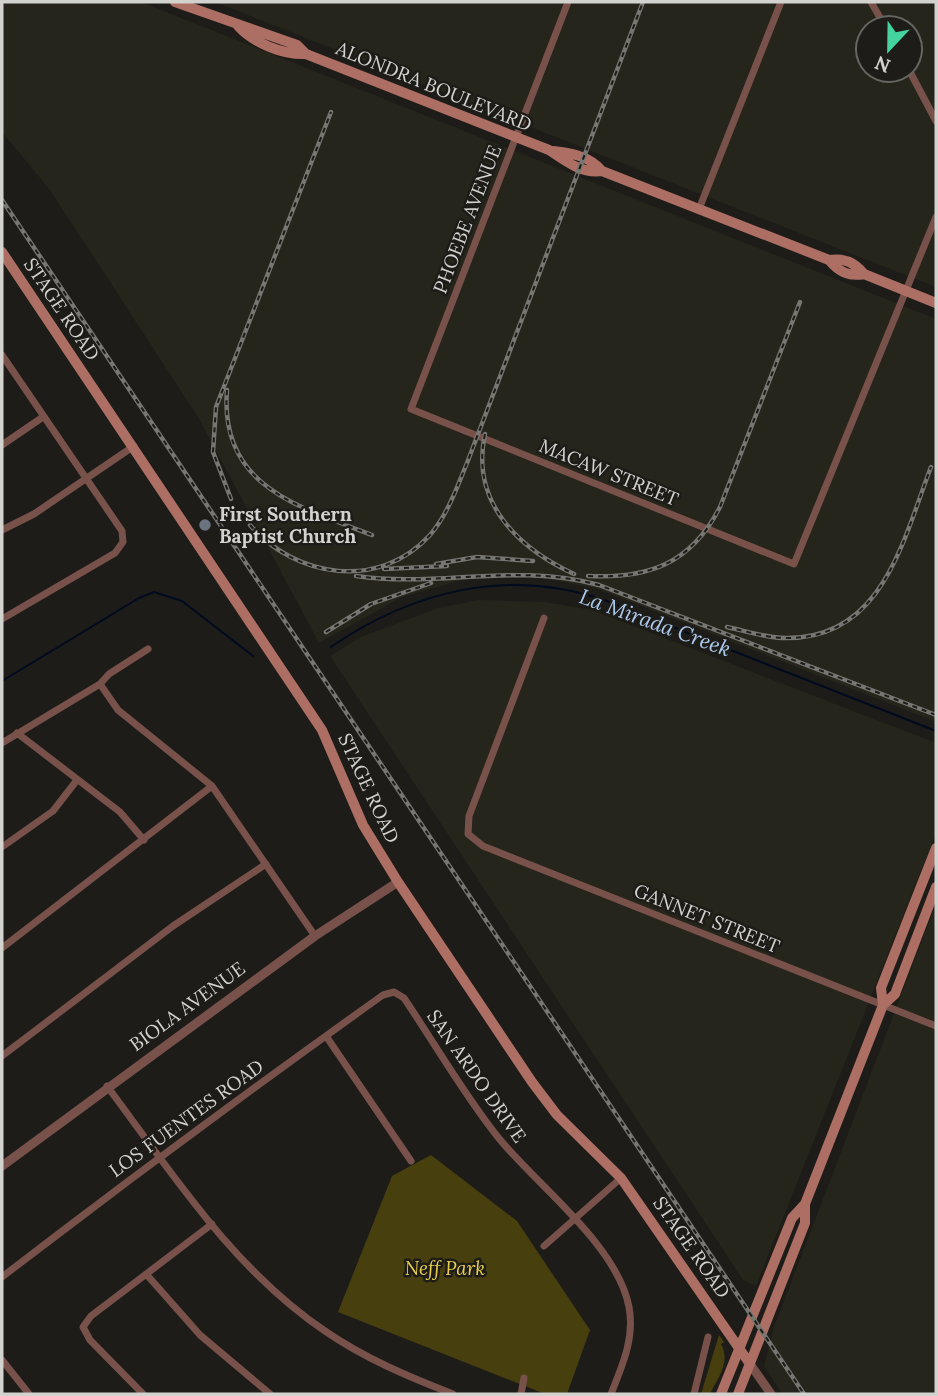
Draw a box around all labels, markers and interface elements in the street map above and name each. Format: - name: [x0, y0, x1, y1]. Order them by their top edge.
- north arrow: [854, 14, 924, 84]
- street label: ALONDRA BOULEVARD: [332, 35, 535, 136]
- text: N: [871, 51, 894, 79]
- street label: PHOEBE AVENUE: [428, 141, 506, 297]
- street label: STAGE ROAD: [19, 253, 105, 365]
- street label: MACAW STREET: [536, 433, 682, 511]
- place label: First Southern Baptist Church: [219, 502, 356, 548]
- marker: First Southern Baptist Church: [197, 517, 213, 533]
- water label: La Mirada Creek: [576, 583, 735, 662]
- street label: STAGE ROAD: [333, 729, 405, 847]
- street label: GANNET STREET: [631, 878, 783, 958]
- street label: BIOLA AVENUE: [125, 956, 249, 1056]
- street label: SAN ARDO DRIVE: [422, 1005, 532, 1147]
- street label: LOS FUENTES ROAD: [104, 1054, 268, 1182]
- street label: STAGE ROAD: [648, 1192, 736, 1302]
- park label: Neff Park: [405, 1256, 485, 1280]

